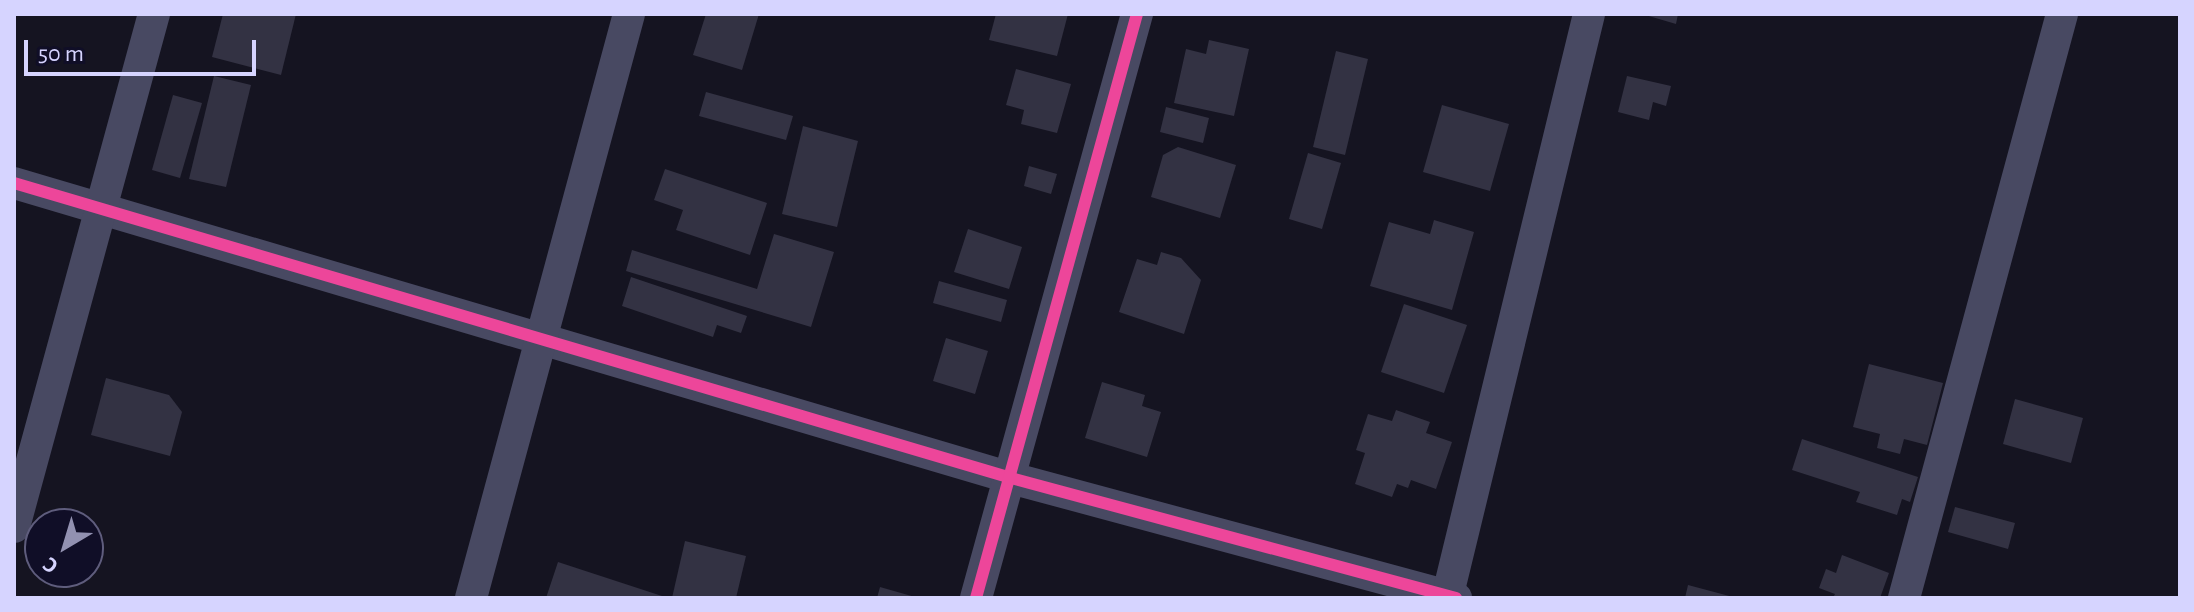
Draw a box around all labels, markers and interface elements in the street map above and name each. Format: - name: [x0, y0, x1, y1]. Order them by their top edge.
- scale bar: [28, 24, 260, 74]
- text: 50 m: [38, 42, 84, 66]
- north arrow: [24, 508, 104, 588]
- text: С: [39, 553, 62, 578]

